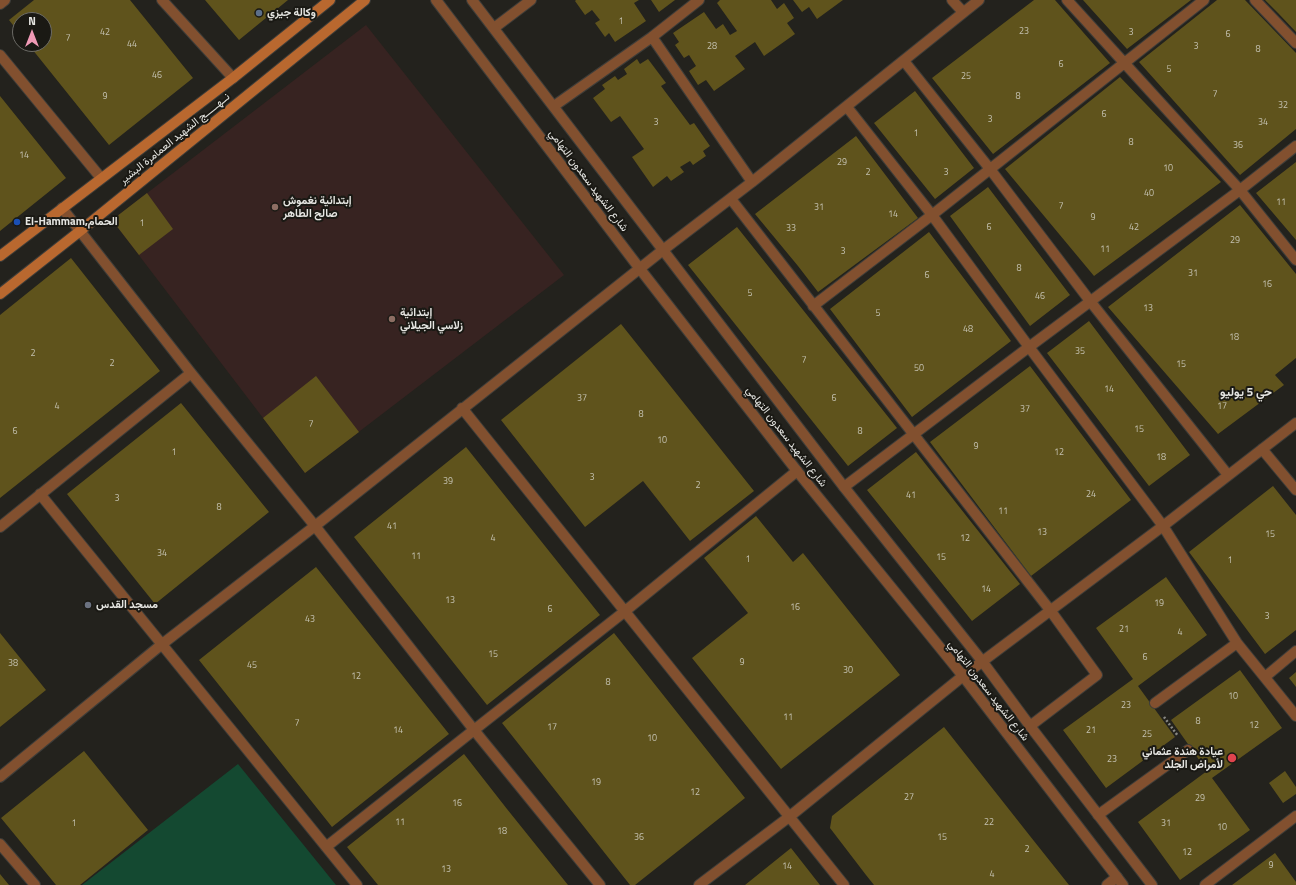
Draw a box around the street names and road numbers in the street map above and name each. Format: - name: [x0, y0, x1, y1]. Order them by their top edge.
- street label: نــهـــــج الشهيد العمامرة البشير: [117, 90, 233, 188]
- street label: شارع الشهيد سعدون التهامي: [545, 127, 631, 235]
- street label: شارع الشهيد سعدون التهامي: [743, 384, 829, 490]
- street label: شارع الشهيد سعدون التهامي: [945, 638, 1031, 744]

